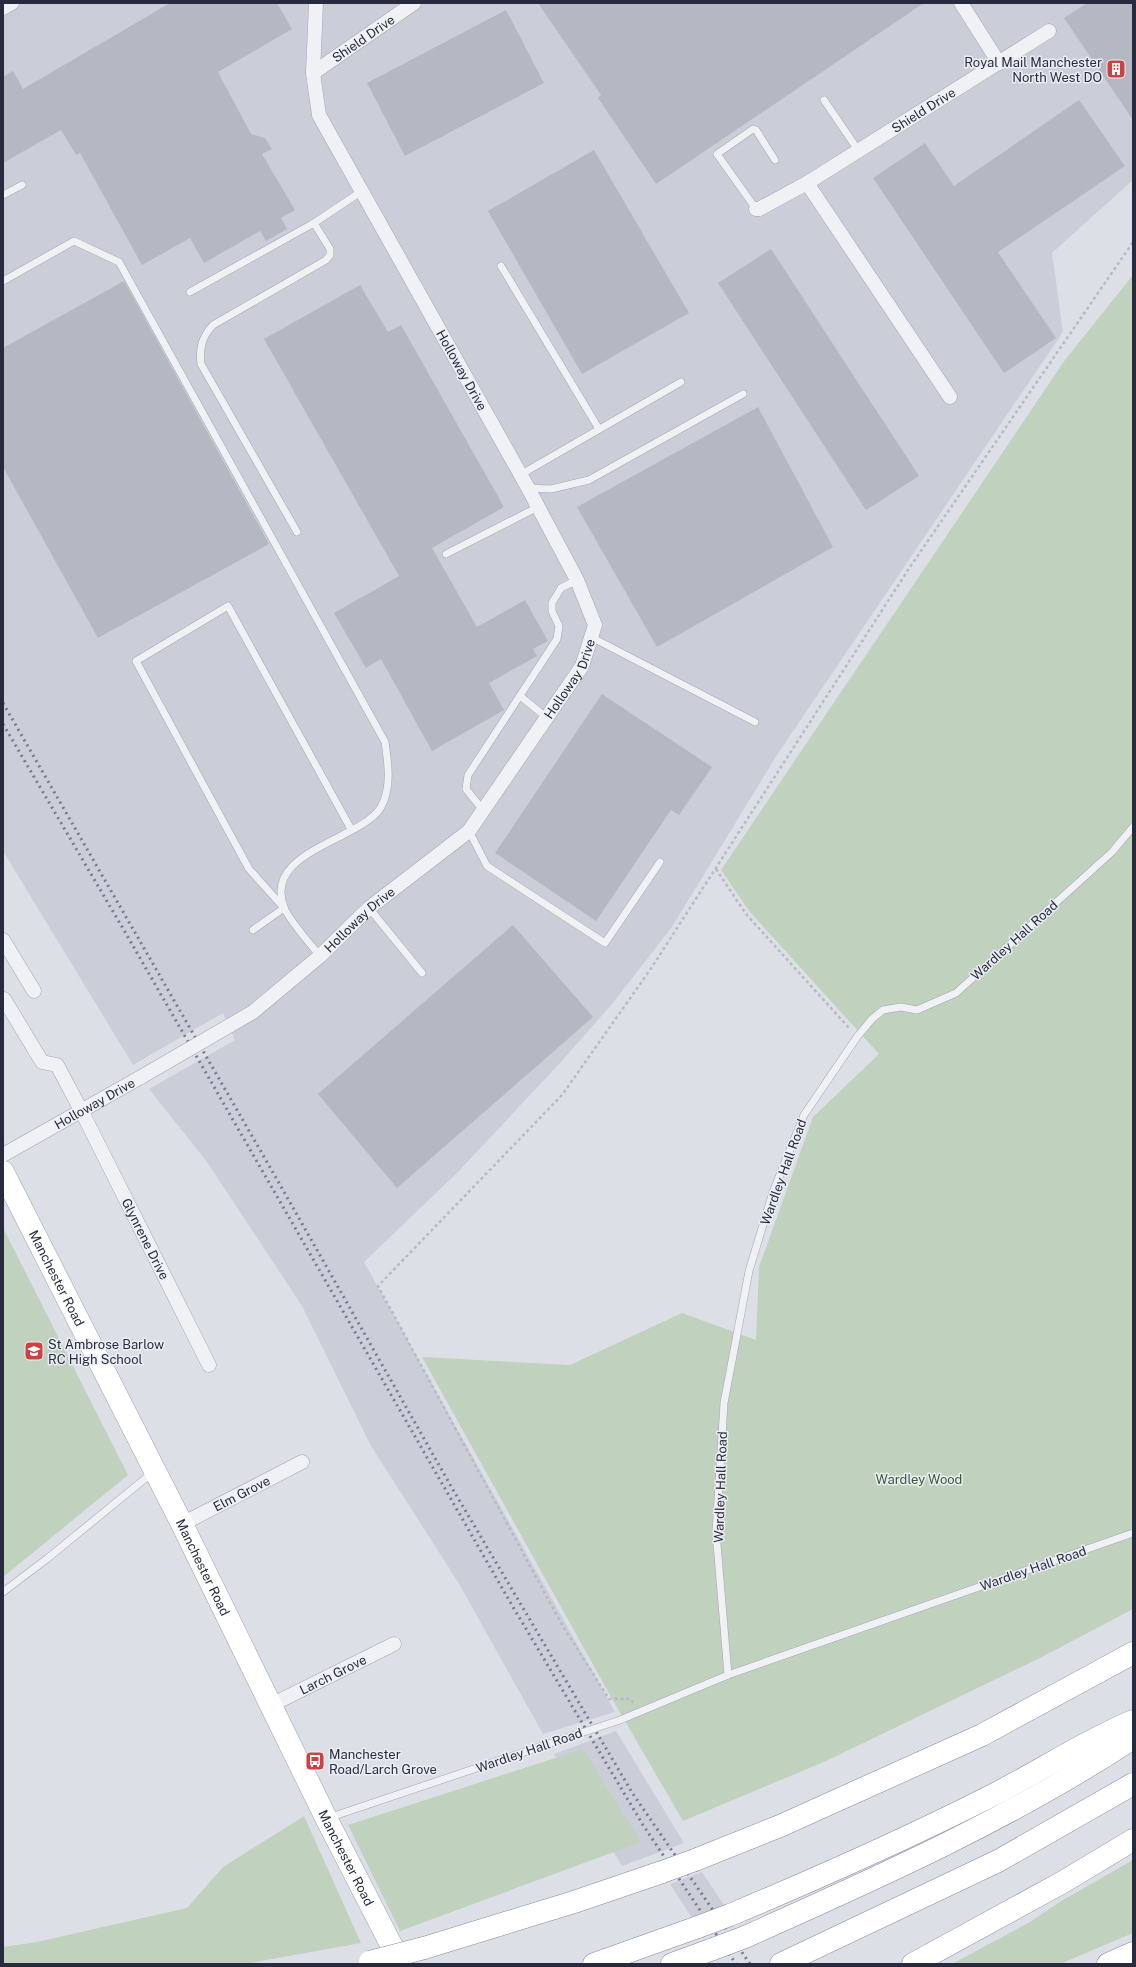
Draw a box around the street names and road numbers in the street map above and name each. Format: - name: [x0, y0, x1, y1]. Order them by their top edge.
- street label: Shield Drive: [329, 12, 397, 65]
- street label: Shield Drive: [889, 85, 958, 136]
- street label: Holloway Drive: [433, 327, 490, 413]
- street label: Holloway Drive: [541, 637, 598, 722]
- street label: Holloway Drive: [321, 884, 398, 956]
- street label: Wardley Hall Road: [968, 897, 1061, 983]
- street label: Holloway Drive: [52, 1075, 138, 1132]
- street label: Wardley Hall Road: [757, 1117, 810, 1227]
- street label: Glynrene Drive: [119, 1196, 172, 1282]
- street label: Manchester Road: [26, 1228, 87, 1329]
- street label: Wardley Hall Road: [711, 1431, 730, 1543]
- street label: Elm Grove: [211, 1473, 273, 1515]
- street label: Manchester Road: [173, 1517, 233, 1618]
- street label: Wardley Hall Road: [978, 1543, 1088, 1594]
- street label: Larch Grove: [297, 1652, 369, 1698]
- street label: Wardley Hall Road: [474, 1725, 584, 1776]
- street label: Manchester Road: [315, 1808, 377, 1909]

